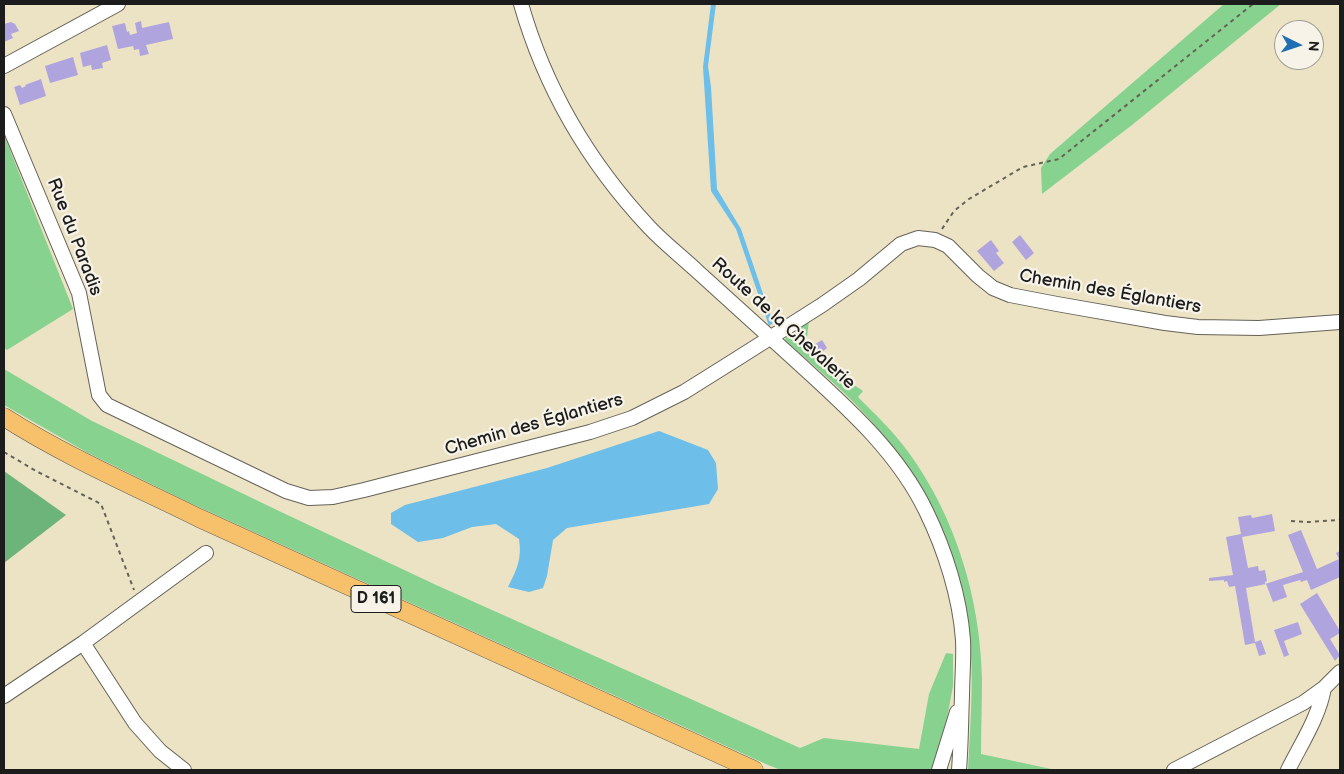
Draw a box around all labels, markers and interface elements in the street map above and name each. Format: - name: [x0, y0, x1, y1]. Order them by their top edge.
- north arrow: [1274, 20, 1324, 70]
- text: N: [1305, 40, 1322, 52]
- street label: Rue du Paradis: [42, 175, 106, 299]
- street label: Route de la Chevalerie: [707, 254, 859, 394]
- street label: Chemin des Églantiers: [1017, 265, 1203, 319]
- street label: Chemin des Églantiers: [442, 389, 626, 461]
- road number: D 161: [351, 586, 401, 612]

